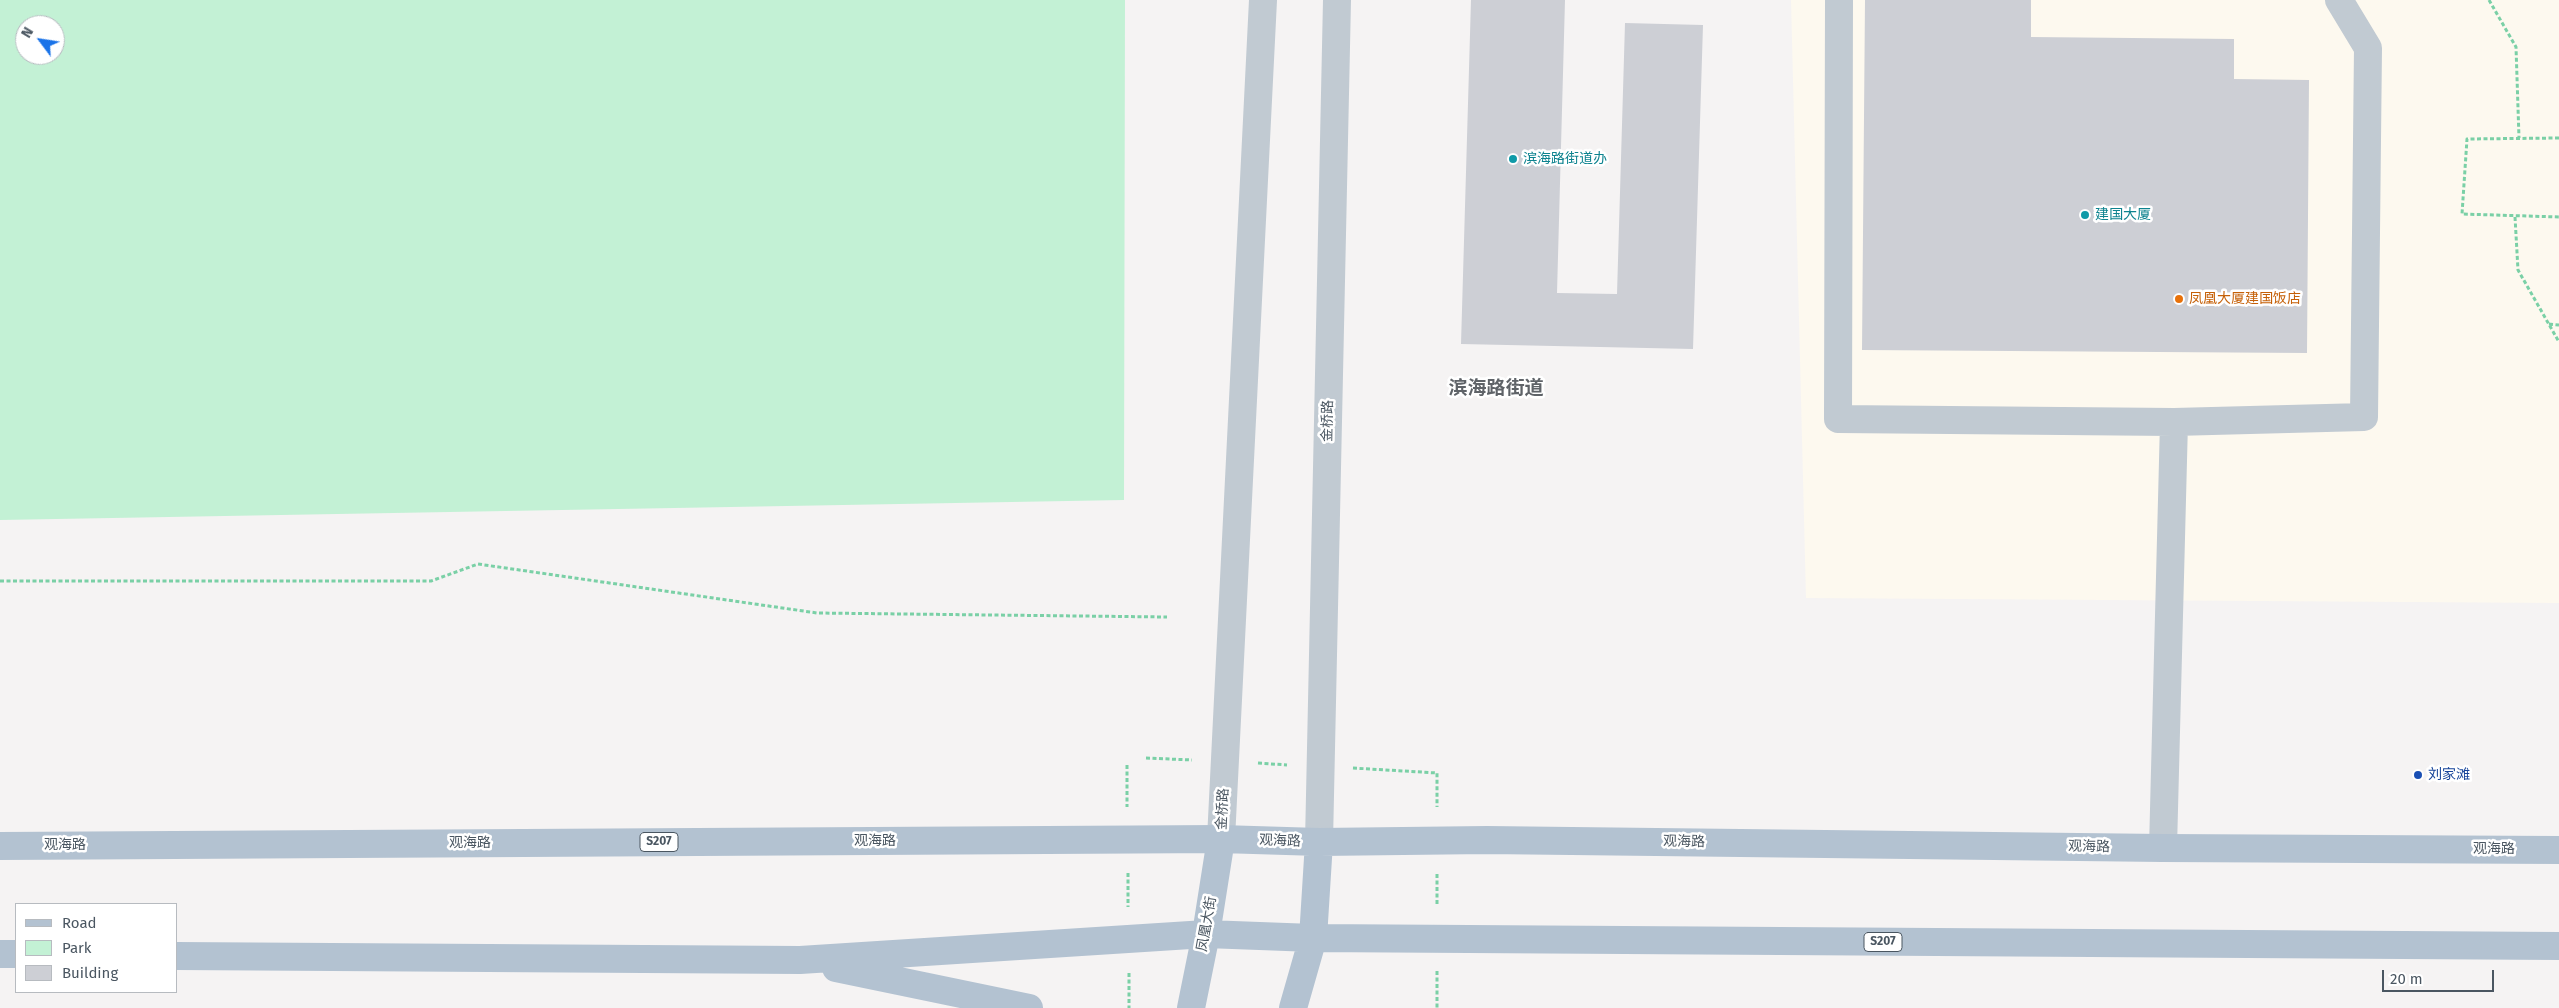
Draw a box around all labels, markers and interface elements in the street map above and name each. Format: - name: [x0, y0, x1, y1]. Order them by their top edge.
- north arrow: [15, 15, 65, 65]
- text: N: [18, 24, 37, 41]
- place label: 滨海路街道办: [1523, 151, 1607, 167]
- marker: 滨海路街道办: [1507, 153, 1519, 165]
- place label: 建国大厦: [2095, 207, 2151, 223]
- marker: 建国大厦: [2079, 209, 2091, 221]
- place label: 凤凰大厦建国饭店: [2189, 291, 2301, 307]
- marker: 凤凰大厦建国饭店: [2173, 293, 2185, 305]
- district label: 滨海路街道: [1449, 378, 1543, 400]
- street label: 金桥路: [1319, 400, 1337, 442]
- place label: 刘家滩: [2428, 767, 2470, 783]
- marker: 刘家滩: [2412, 769, 2424, 781]
- street label: 金桥路: [1214, 788, 1232, 830]
- road number: S207: [640, 832, 678, 852]
- street label: 观海路: [1259, 832, 1301, 850]
- street label: 观海路: [854, 833, 896, 849]
- street label: 观海路: [1663, 833, 1705, 851]
- street label: 观海路: [449, 835, 491, 851]
- street label: 观海路: [44, 837, 86, 853]
- street label: 观海路: [2068, 838, 2110, 856]
- street label: 观海路: [2473, 841, 2515, 857]
- street label: 凤凰大街: [1194, 895, 1220, 953]
- legend: [15, 903, 178, 993]
- text: Road: [62, 914, 97, 932]
- road number: S207: [1864, 932, 1902, 952]
- text: Park: [62, 939, 92, 957]
- scale bar: [2384, 960, 2496, 992]
- text: Building: [62, 964, 118, 982]
- text: 20 m: [2390, 970, 2423, 988]

